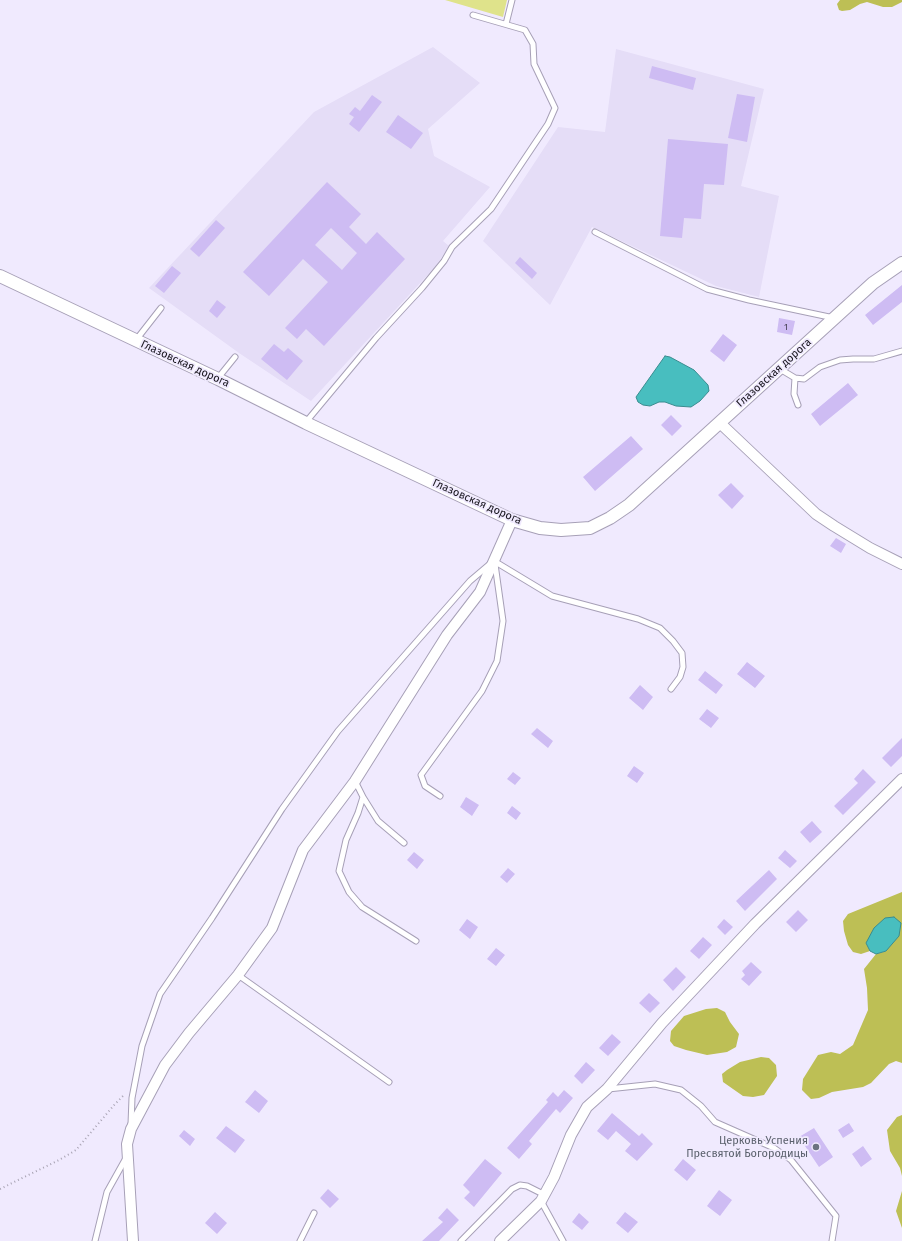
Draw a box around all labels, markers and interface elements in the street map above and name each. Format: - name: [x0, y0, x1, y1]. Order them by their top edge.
- house number: 1: [784, 322, 788, 332]
- street label: Глазовская дорога: [734, 336, 814, 410]
- street label: Глазовская дорога: [139, 338, 231, 390]
- street label: Глазовская дорога: [430, 476, 524, 528]
- place label: Церковь Успения Пресвятой Богородицы: [686, 1134, 808, 1160]
- marker: Церковь Успения Пресвятой Богородицы: [811, 1142, 821, 1152]

